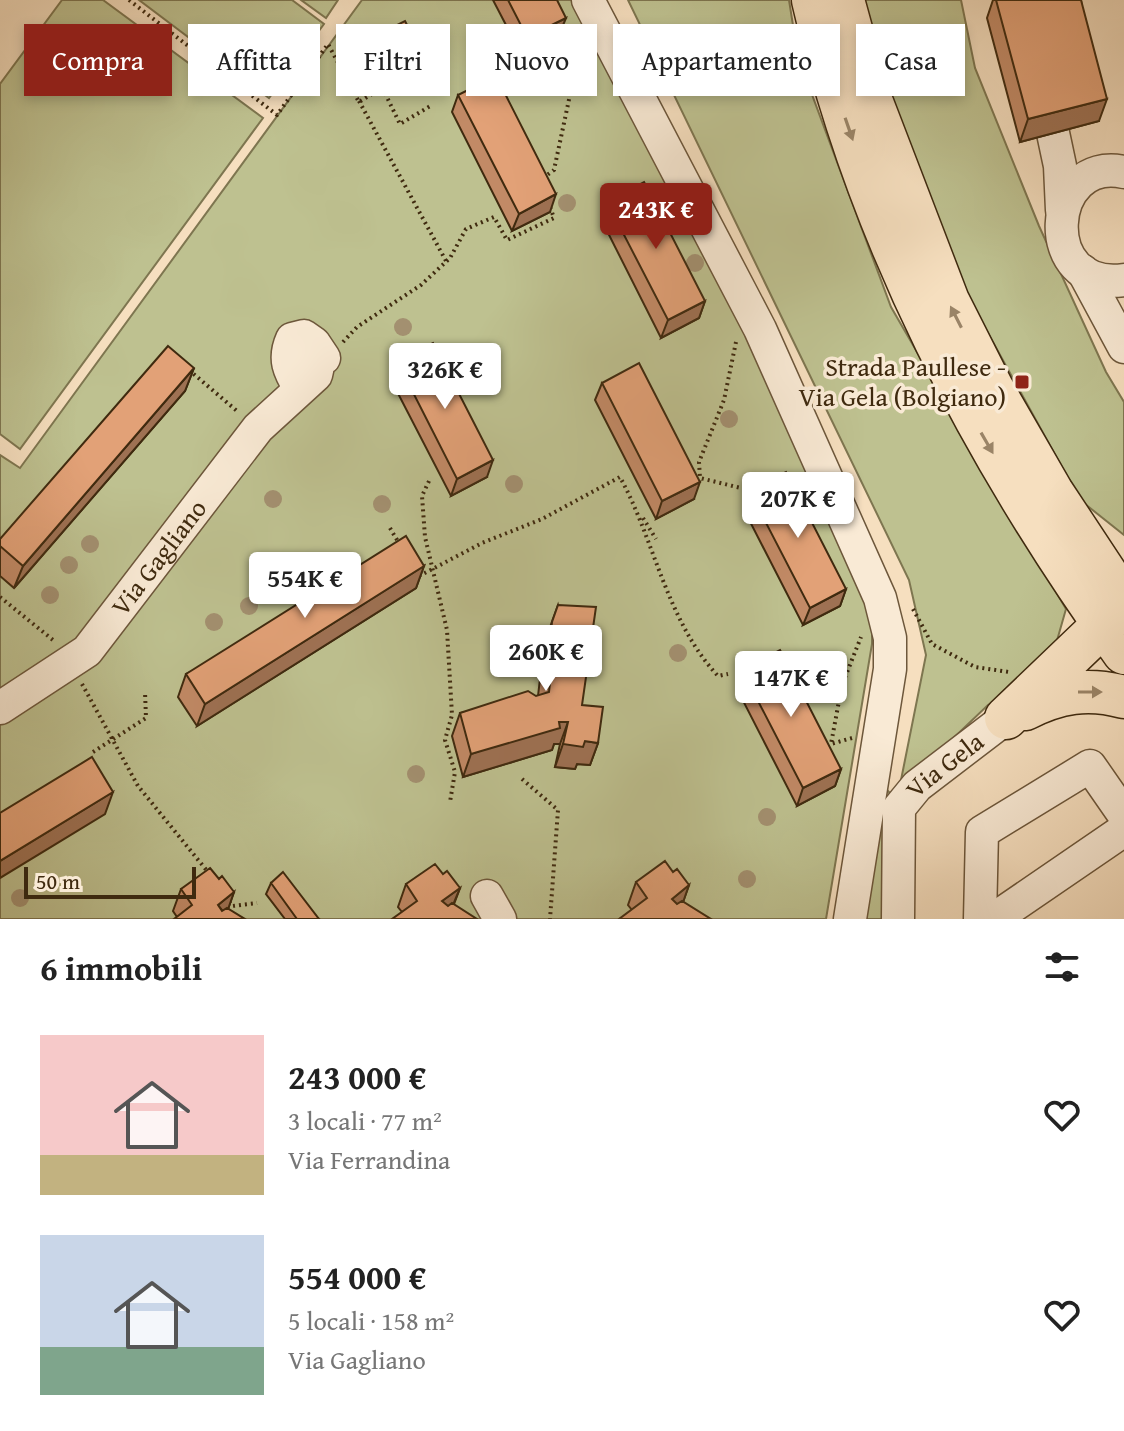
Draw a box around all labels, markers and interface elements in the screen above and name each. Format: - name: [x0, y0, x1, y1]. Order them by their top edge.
- chip: Compra: [24, 24, 172, 96]
- chip: Affitta: [188, 24, 320, 96]
- chip: Filtri: [336, 24, 450, 96]
- chip: Nuovo: [466, 24, 597, 96]
- chip: Appartamento: [613, 24, 840, 96]
- chip: Casa: [856, 24, 965, 96]
- one-way arrow: [844, 117, 856, 141]
- pin: 243K €: [591, 183, 721, 251]
- text: 243K €: [618, 189, 694, 228]
- one-way arrow: [950, 306, 963, 329]
- pin: 326K €: [380, 343, 510, 411]
- place label: Strada Paullese - Via Gela (Bolgiano): [798, 347, 1006, 416]
- text: 326K €: [407, 349, 483, 388]
- marker: Strada Paullese - Via Gela (Bolgiano): [1013, 373, 1031, 391]
- one-way arrow: [980, 432, 994, 454]
- pin: 207K €: [733, 472, 863, 540]
- text: 207K €: [760, 478, 836, 517]
- street label: Via Gagliano: [101, 491, 216, 624]
- pin: 554K €: [240, 552, 370, 620]
- text: 554K €: [267, 558, 343, 597]
- pin: 260K €: [481, 625, 611, 693]
- text: 260K €: [508, 631, 584, 670]
- pin: 147K €: [726, 651, 856, 719]
- text: 147K €: [753, 657, 829, 696]
- one-way arrow: [1078, 686, 1104, 698]
- street label: Via Gela: [895, 722, 992, 806]
- scale bar: [24, 863, 196, 899]
- text: 50 m: [36, 865, 80, 897]
- text: 6 immobili: [40, 943, 202, 992]
- icon: filters: [1040, 945, 1084, 989]
- text: 243 000 €: [288, 1052, 426, 1101]
- icon: home: [104, 1067, 200, 1163]
- icon: heart: [1040, 1093, 1084, 1137]
- text: 3 locali · 77 m²: [288, 1101, 442, 1140]
- text: Via Ferrandina: [288, 1140, 450, 1179]
- text: 554 000 €: [288, 1252, 426, 1301]
- icon: home: [104, 1267, 200, 1363]
- icon: heart: [1040, 1293, 1084, 1337]
- text: 5 locali · 158 m²: [288, 1301, 454, 1340]
- text: Via Gagliano: [288, 1340, 426, 1379]

